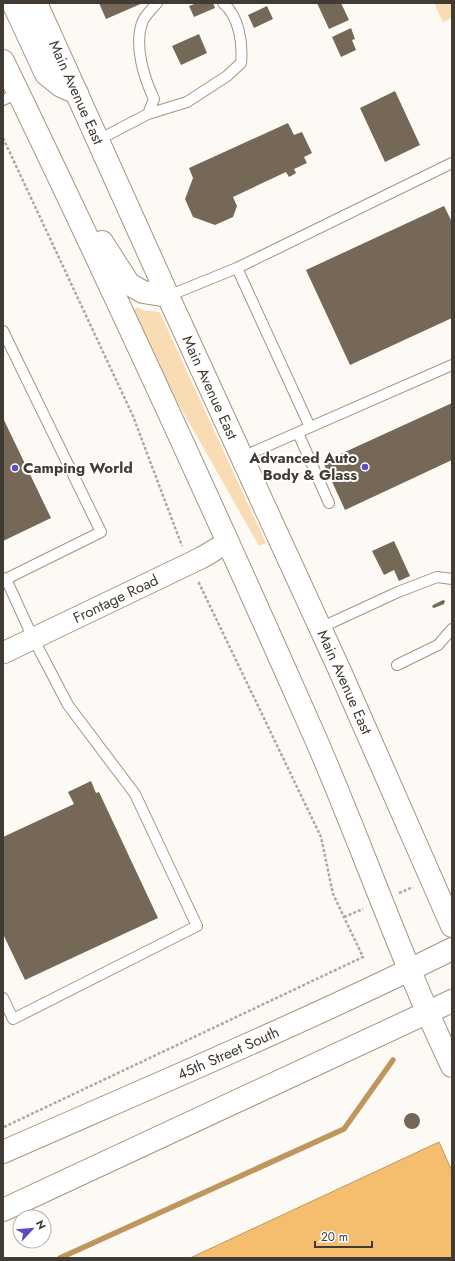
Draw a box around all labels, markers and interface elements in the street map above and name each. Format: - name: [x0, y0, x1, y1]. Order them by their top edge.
- street label: Main Avenue East: [43, 37, 109, 148]
- street label: Main Avenue East: [177, 332, 243, 443]
- place label: Advanced Auto Body & Glass: [248, 447, 357, 486]
- place label: Camping World: [23, 457, 133, 479]
- marker: Advanced Auto Body & Glass: [360, 462, 370, 472]
- marker: Camping World: [10, 463, 20, 473]
- street label: Frontage Road: [69, 569, 162, 629]
- street label: Main Avenue East: [312, 626, 378, 738]
- street label: 45th Street South: [174, 1021, 283, 1085]
- north arrow: [12, 1209, 52, 1249]
- text: N: [32, 1217, 50, 1232]
- scale bar: [315, 1223, 372, 1249]
- text: 20 m: [321, 1228, 348, 1246]

